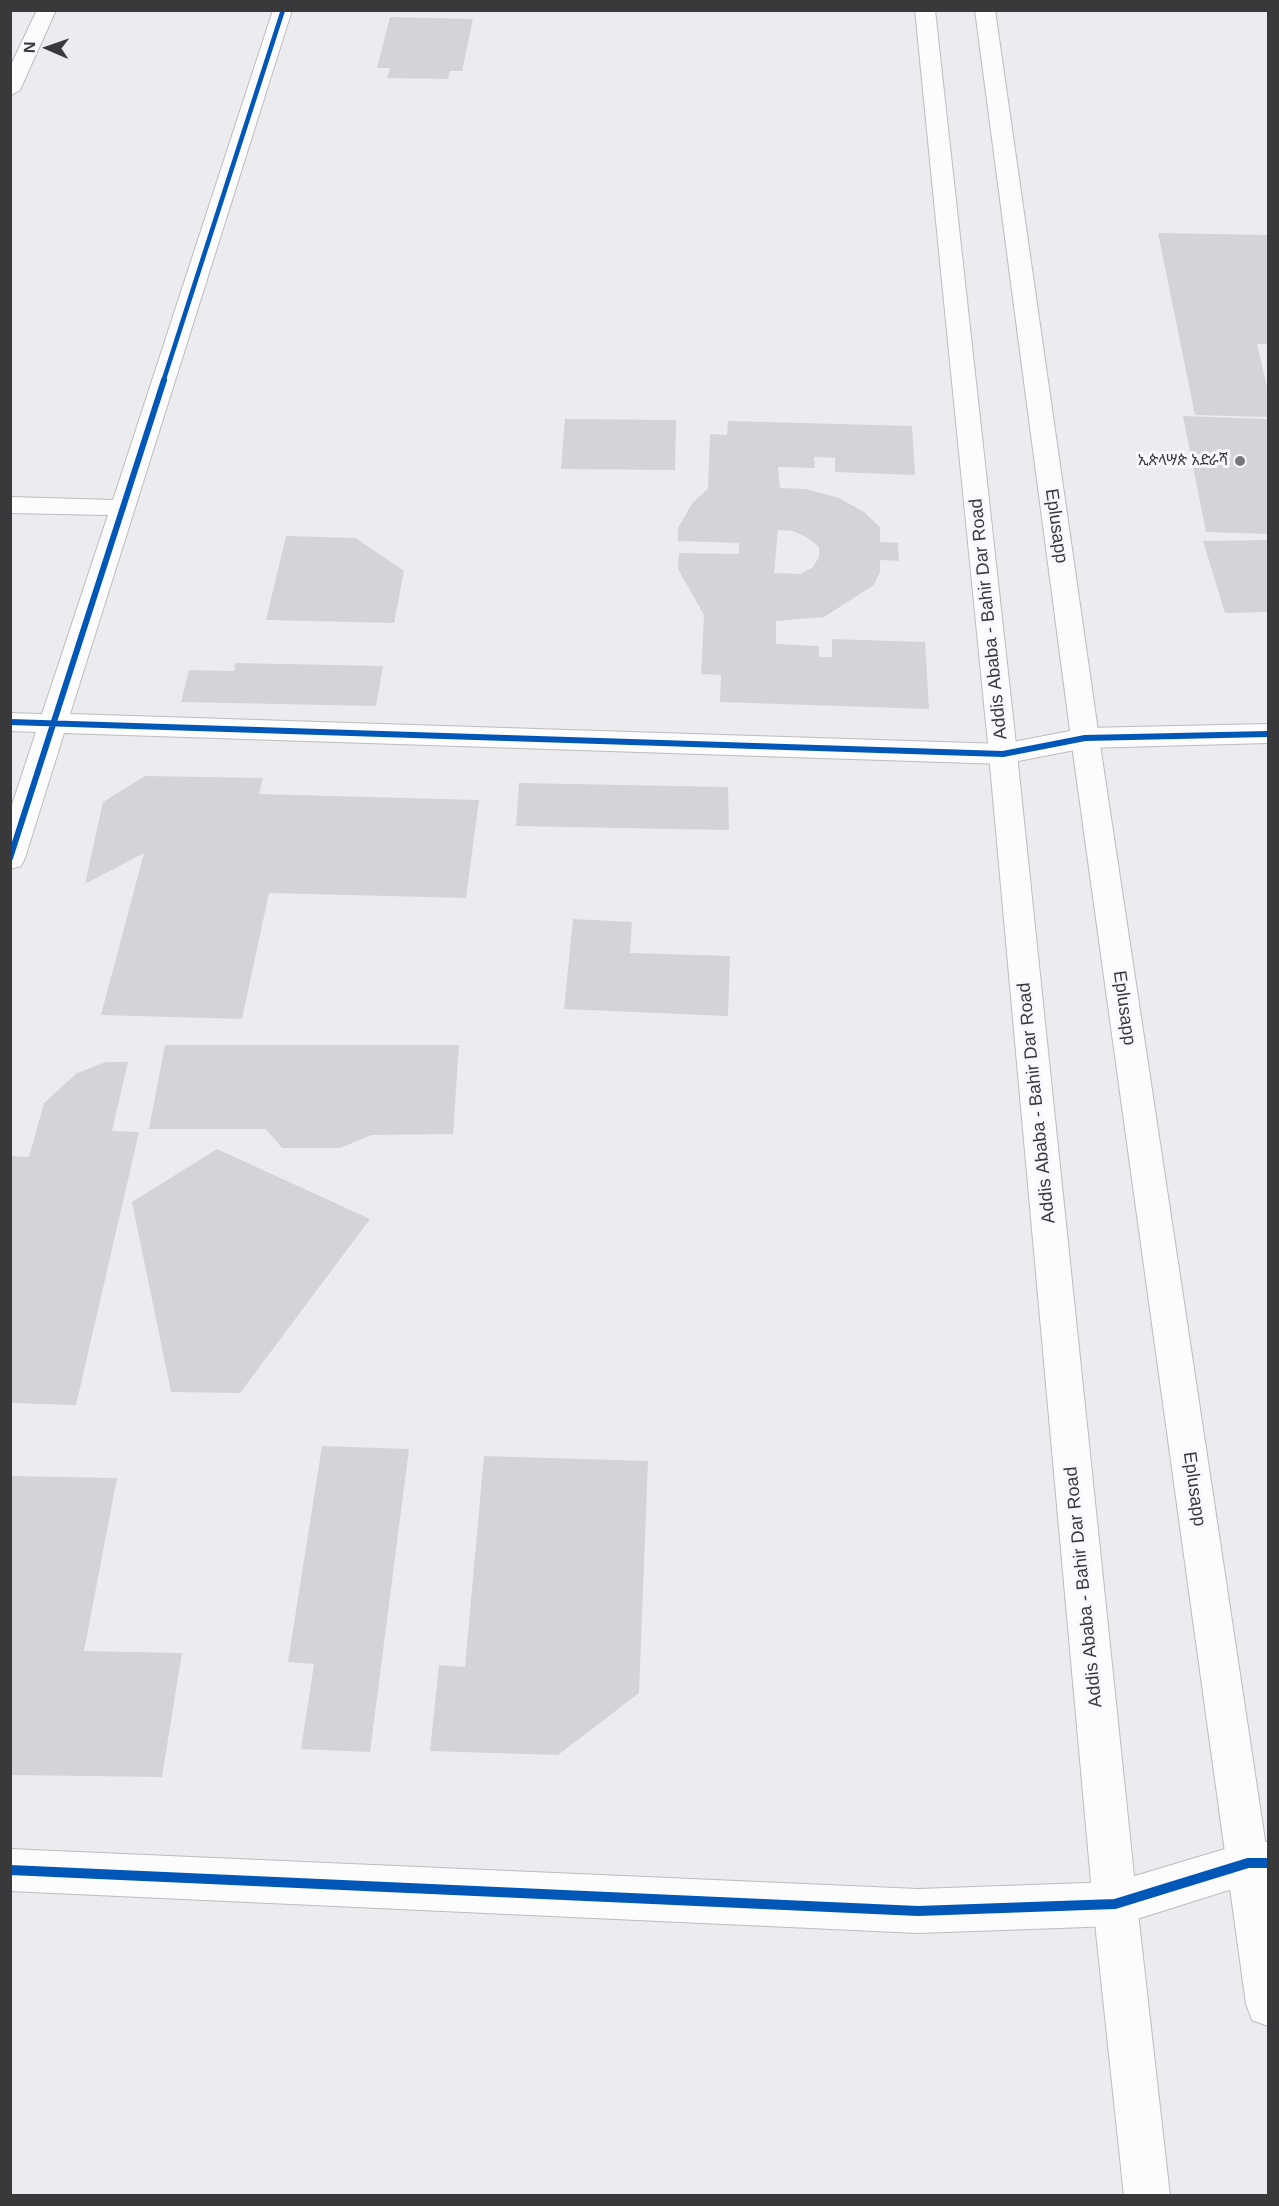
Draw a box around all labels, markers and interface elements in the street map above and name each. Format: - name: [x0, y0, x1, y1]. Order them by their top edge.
- north arrow: [18, 18, 78, 78]
- text: N: [21, 41, 38, 53]
- place label: ኢጵላሣጵ አድራሻ: [1138, 452, 1228, 470]
- marker: ኢጵላሣጵ አድራሻ: [1233, 454, 1247, 468]
- street label: Eplusapp: [1040, 487, 1072, 565]
- street label: Addis Ababa - Bahir Dar Road: [966, 497, 1012, 741]
- street label: Eplusapp: [1108, 969, 1140, 1047]
- street label: Addis Ababa - Bahir Dar Road: [1014, 981, 1060, 1225]
- street label: Eplusapp: [1178, 1450, 1210, 1528]
- street label: Addis Ababa - Bahir Dar Road: [1061, 1465, 1107, 1709]

